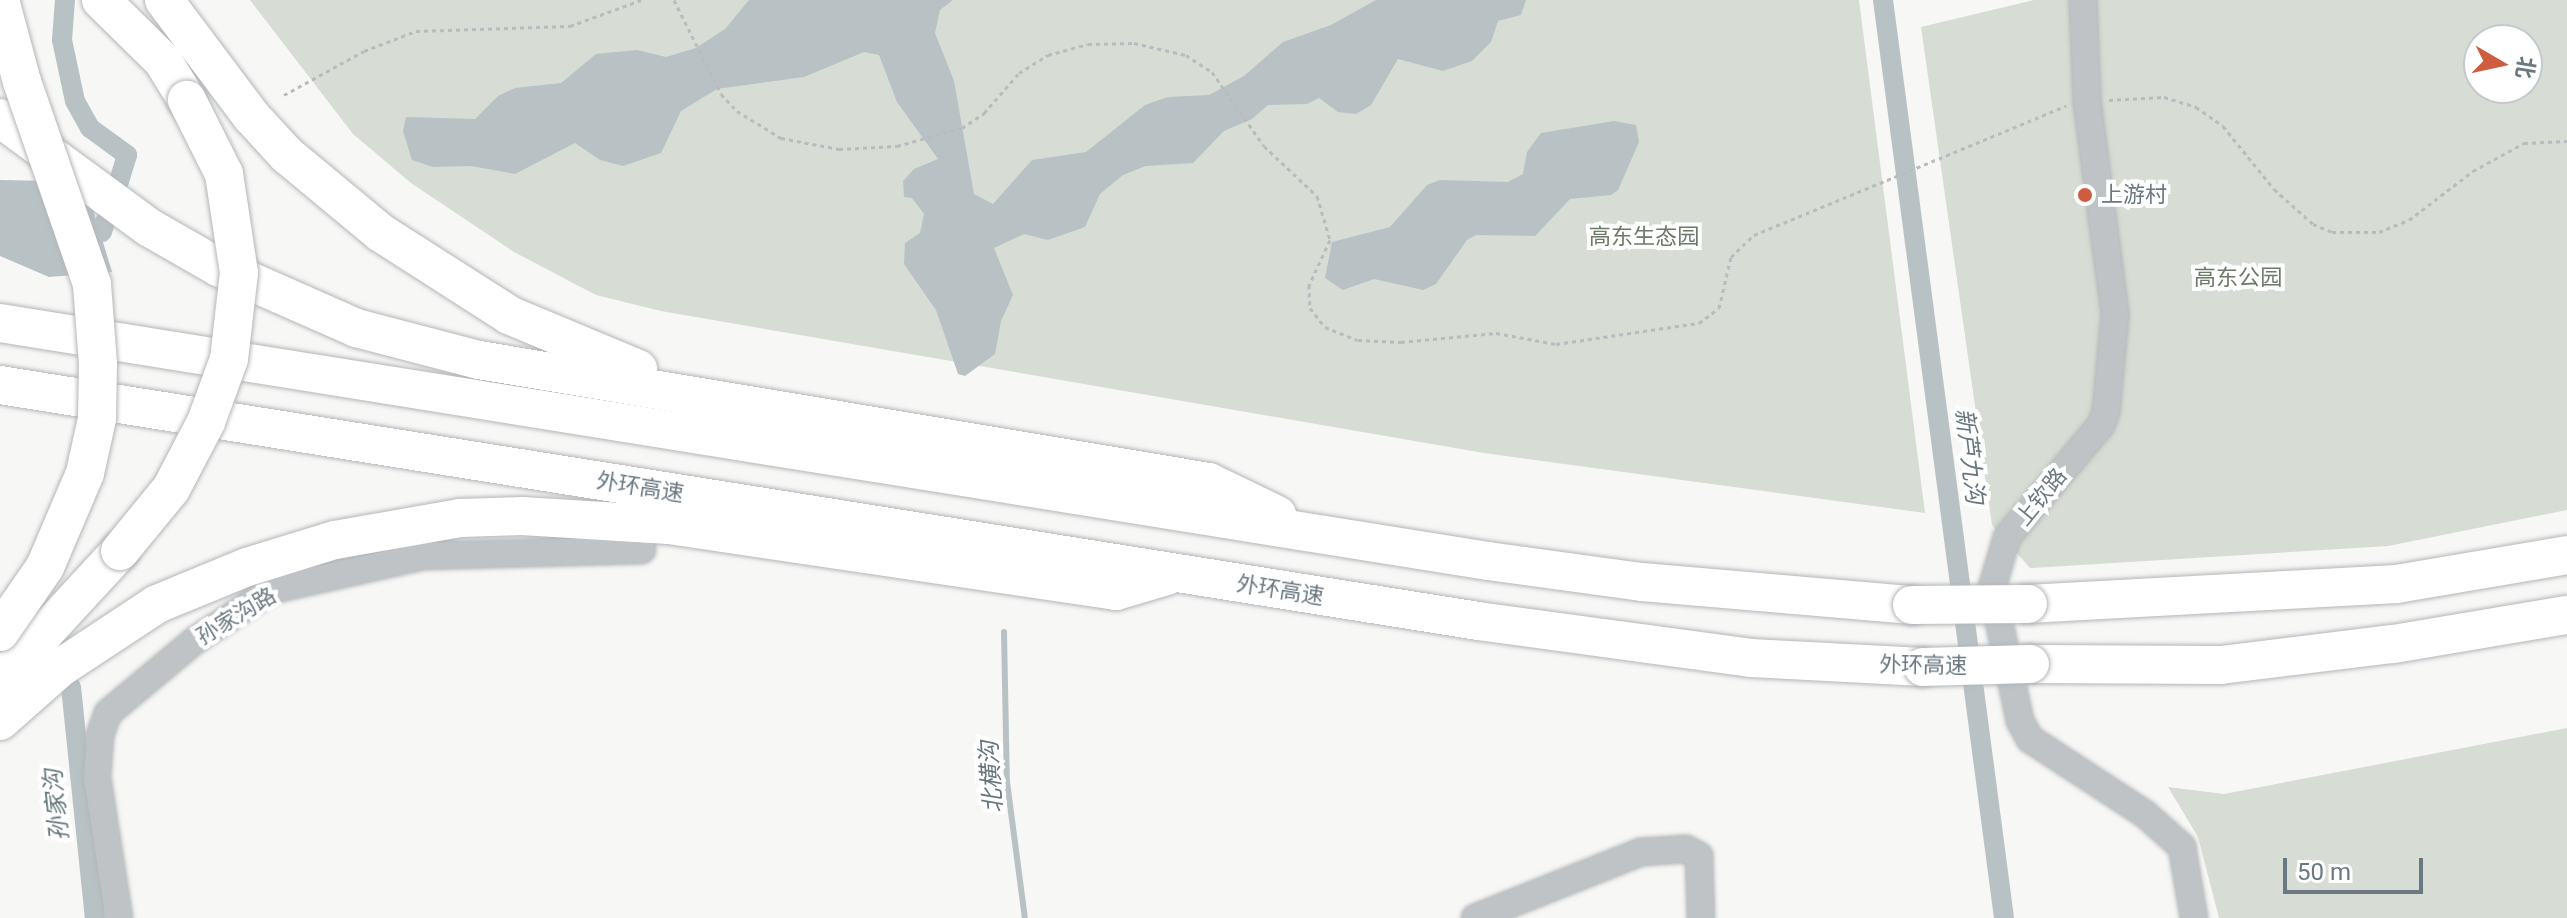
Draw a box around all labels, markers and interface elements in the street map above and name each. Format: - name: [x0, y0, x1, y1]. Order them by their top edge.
- north arrow: [2463, 24, 2543, 104]
- text: 北: [2511, 55, 2539, 80]
- place label: 上游村: [2101, 182, 2167, 208]
- marker: 上游村: [2076, 186, 2094, 204]
- park label: 高东生态园: [1589, 224, 1699, 250]
- park label: 高东公园: [2194, 265, 2282, 291]
- water label: 新芦九沟: [1949, 407, 1989, 505]
- street label: 上钦路: [2010, 463, 2072, 531]
- street label: 外环高速: [594, 467, 686, 507]
- street label: 外环高速: [1234, 570, 1326, 610]
- street label: 孙家沟路: [191, 582, 281, 650]
- street label: 外环高速: [1879, 651, 1967, 679]
- water label: 北横沟: [975, 740, 1009, 814]
- water label: 孙家沟: [39, 768, 75, 842]
- scale bar: [2287, 842, 2427, 892]
- text: 50 m: [2297, 858, 2351, 886]

